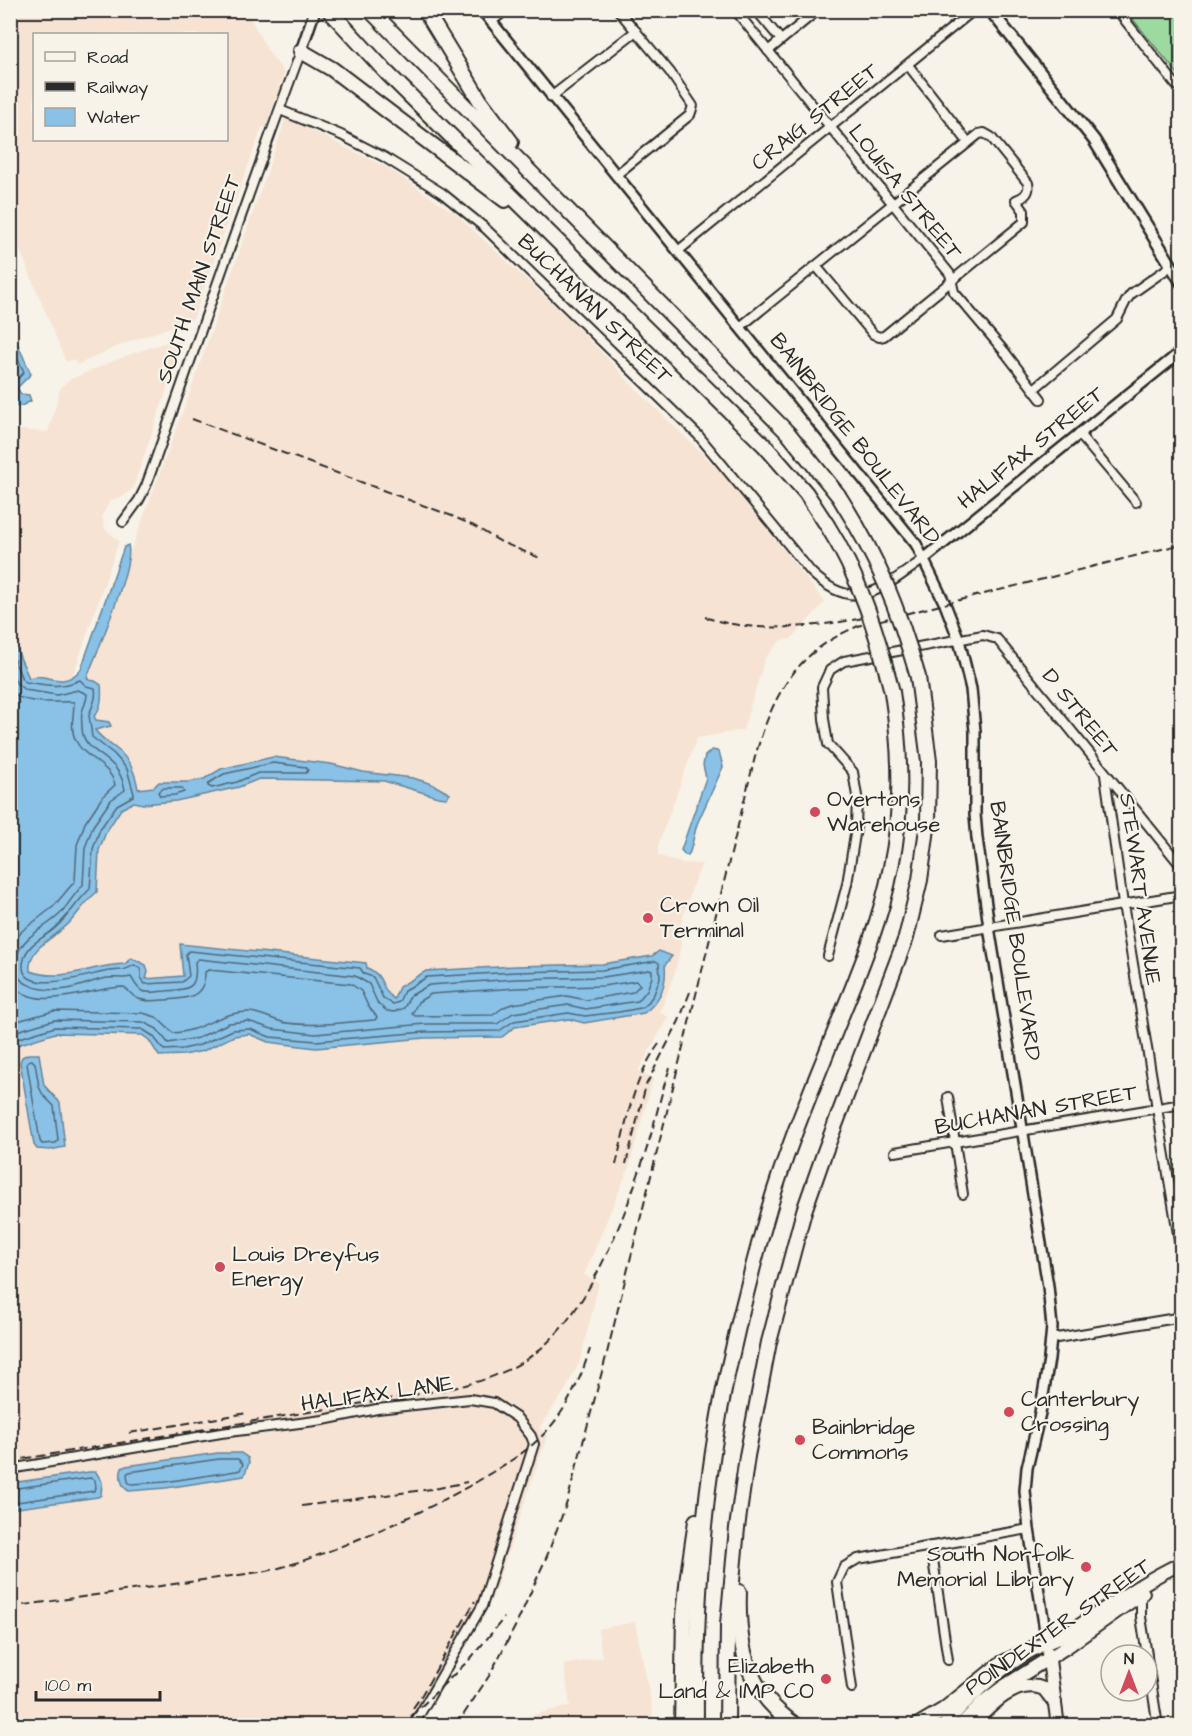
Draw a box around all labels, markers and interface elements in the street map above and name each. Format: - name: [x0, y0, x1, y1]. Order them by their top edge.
- legend: [33, 33, 228, 141]
- text: Road: [87, 45, 128, 70]
- street label: CRAIG STREET: [745, 56, 886, 178]
- text: Railway: [87, 75, 148, 101]
- text: Water: [87, 105, 140, 130]
- street label: LOUISA STREET: [841, 118, 969, 266]
- street label: SOUTH MAIN STREET: [149, 170, 249, 387]
- street label: BUCHANAN STREET: [511, 227, 680, 391]
- street label: BAINBRIDGE BOULEVARD: [762, 326, 948, 552]
- street label: HALIFAX STREET: [951, 379, 1111, 517]
- street label: D STREET: [1034, 662, 1126, 764]
- place label: Overtons Warehouse: [827, 784, 940, 840]
- street label: STEWART AVENUE: [1111, 791, 1169, 987]
- street label: BAINBRIDGE BOULEVARD: [981, 799, 1049, 1063]
- marker: Overtons Warehouse: [808, 805, 822, 819]
- place label: Crown Oil Terminal: [660, 890, 759, 946]
- marker: Crown Oil Terminal: [641, 911, 655, 925]
- street label: BUCHANAN STREET: [932, 1077, 1140, 1143]
- place label: Louis Dreyfus Energy: [232, 1239, 380, 1296]
- marker: Louis Dreyfus Energy: [213, 1260, 227, 1274]
- street label: HALIFAX LANE: [299, 1368, 455, 1420]
- place label: Canterbury Crossing: [1021, 1384, 1139, 1441]
- marker: Canterbury Crossing: [1002, 1405, 1016, 1419]
- place label: Bainbridge Commons: [812, 1412, 916, 1468]
- marker: Bainbridge Commons: [793, 1433, 807, 1447]
- place label: South Norfolk Memorial Library: [897, 1539, 1074, 1596]
- street label: POINDEXTER STREET: [960, 1553, 1156, 1701]
- marker: South Norfolk Memorial Library: [1079, 1560, 1093, 1574]
- north arrow: [1099, 1643, 1159, 1703]
- place label: Elizabeth Land & IMP CO: [658, 1651, 814, 1707]
- scale bar: [36, 1664, 160, 1702]
- marker: Elizabeth Land & IMP CO: [819, 1672, 833, 1686]
- text: 100 m: [45, 1673, 91, 1698]

